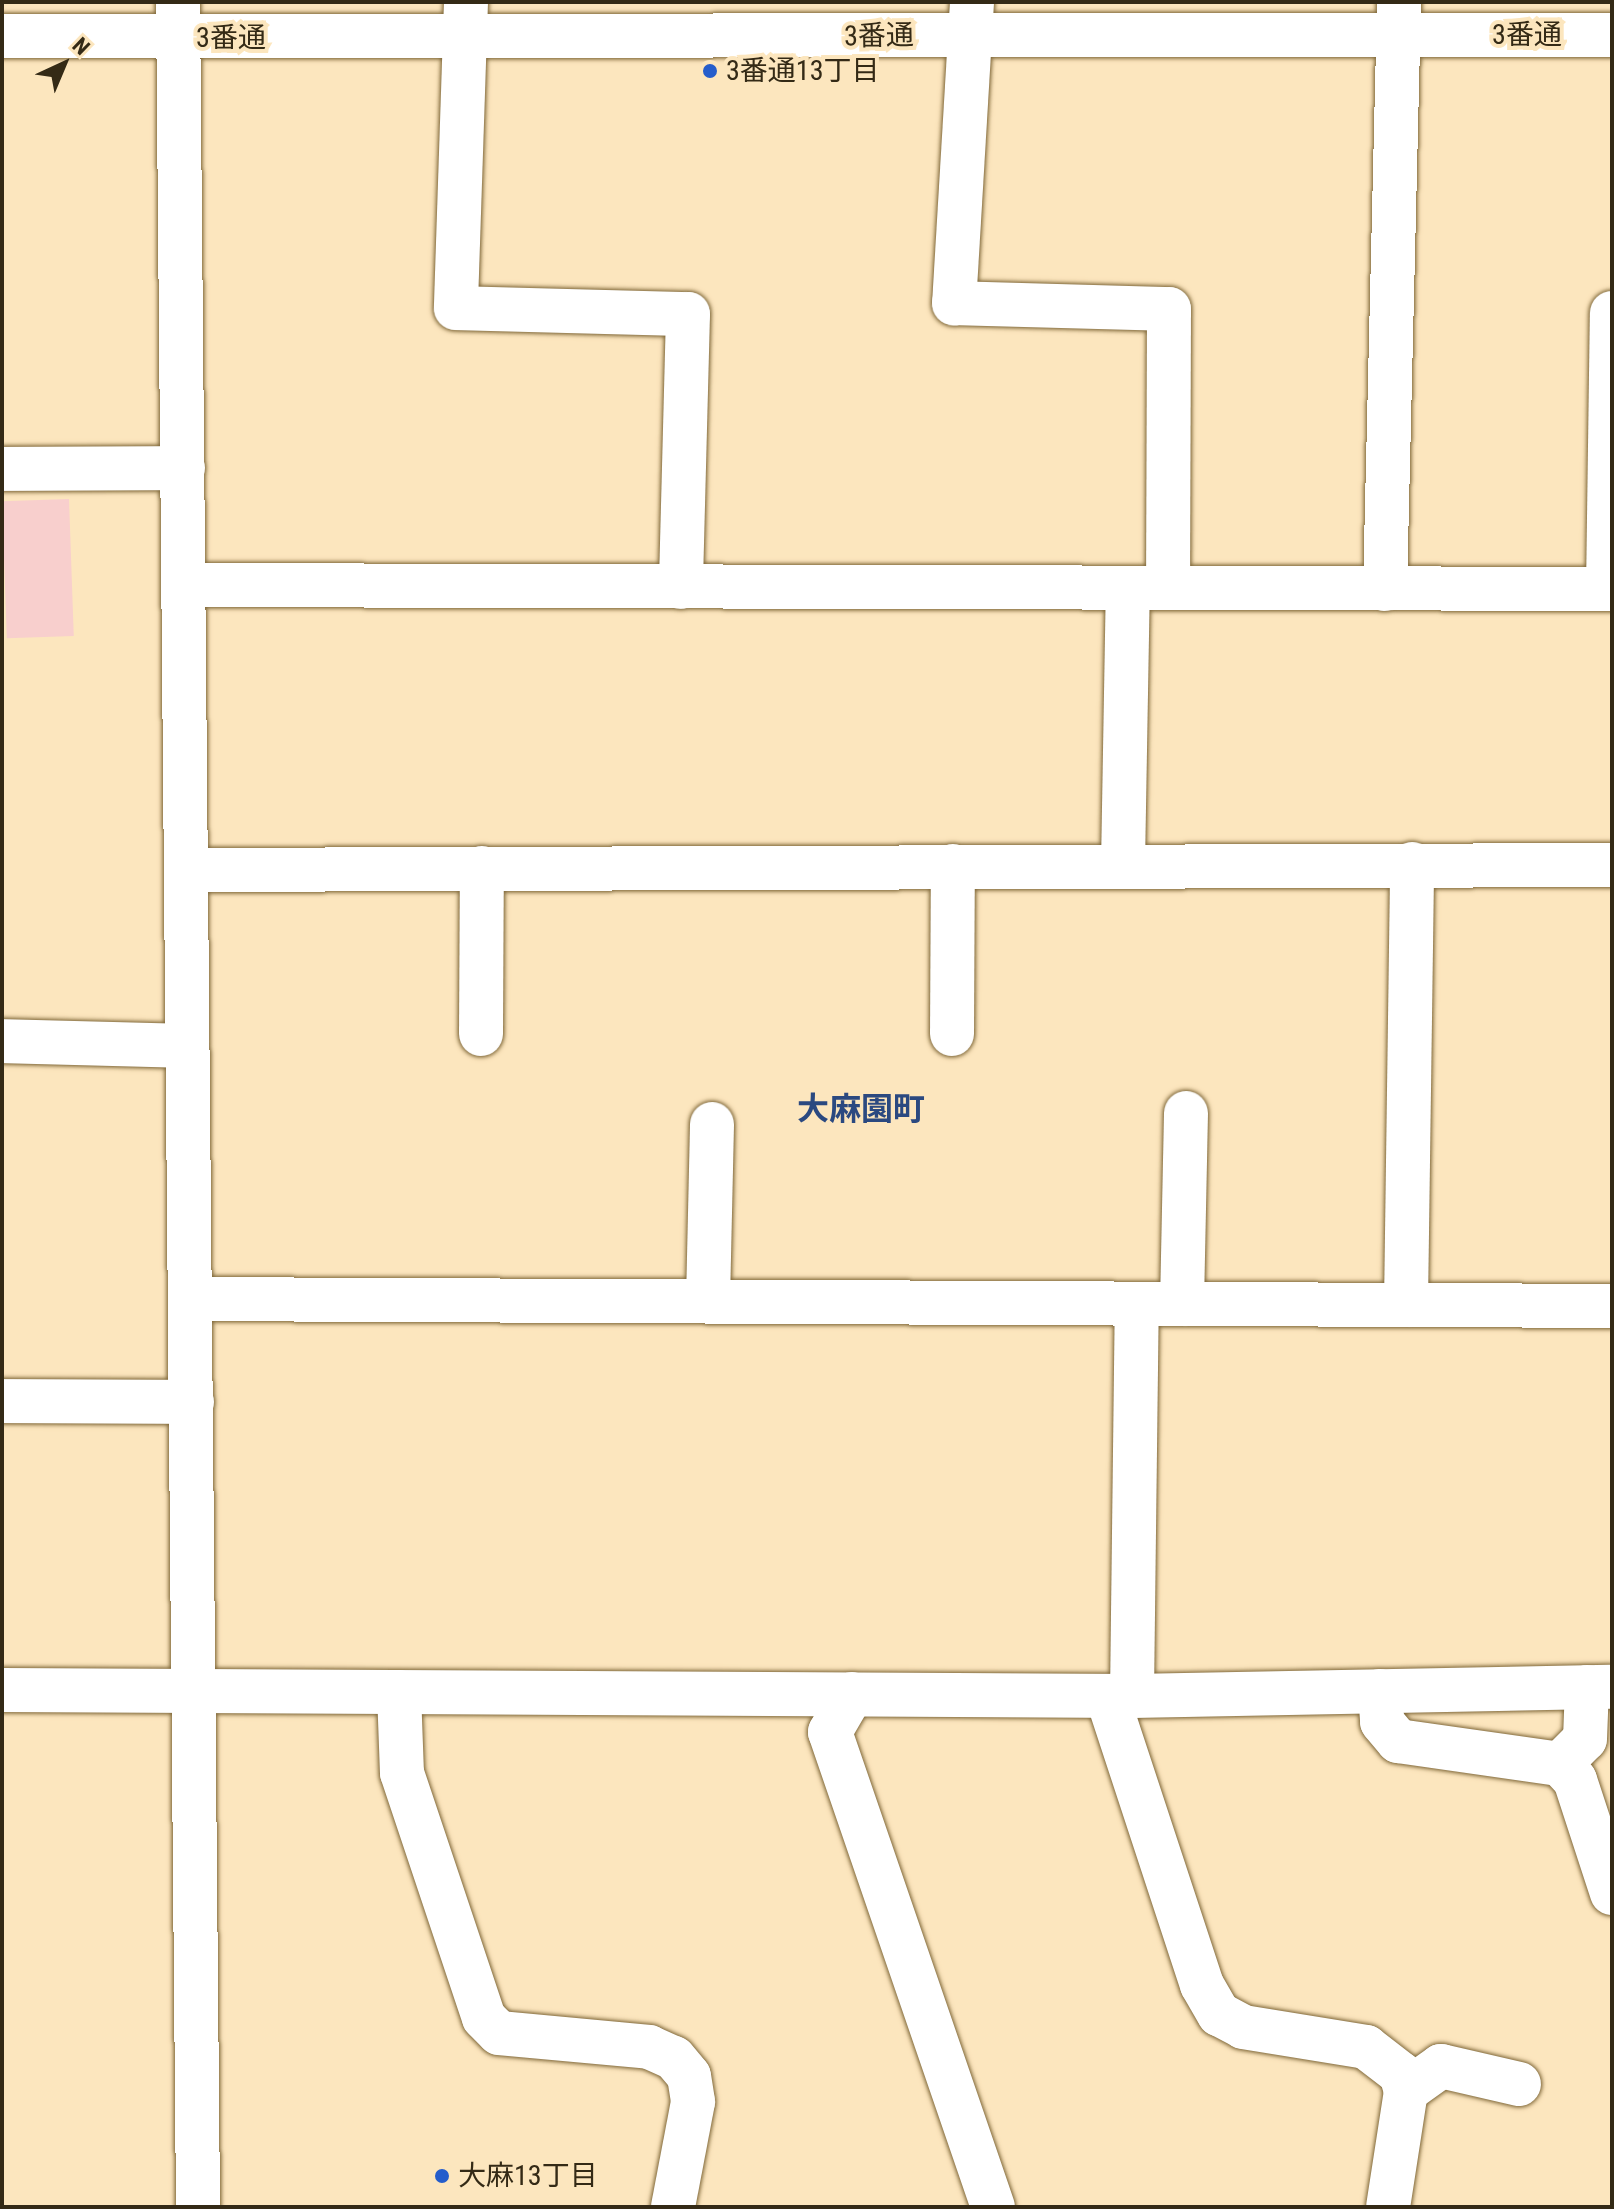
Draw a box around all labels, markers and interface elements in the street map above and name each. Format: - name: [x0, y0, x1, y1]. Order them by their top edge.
- street label: 3番通: [1492, 18, 1562, 52]
- street label: 3番通: [844, 19, 914, 53]
- street label: 3番通: [196, 21, 266, 55]
- north arrow: [24, 24, 104, 104]
- text: N: [67, 33, 95, 60]
- place label: 3番通13丁目: [726, 54, 879, 88]
- marker: 3番通13丁目: [701, 62, 719, 80]
- district label: 大麻園町: [797, 1090, 925, 1128]
- place label: 大麻13丁目: [458, 2159, 598, 2193]
- marker: 大麻13丁目: [433, 2167, 451, 2185]

